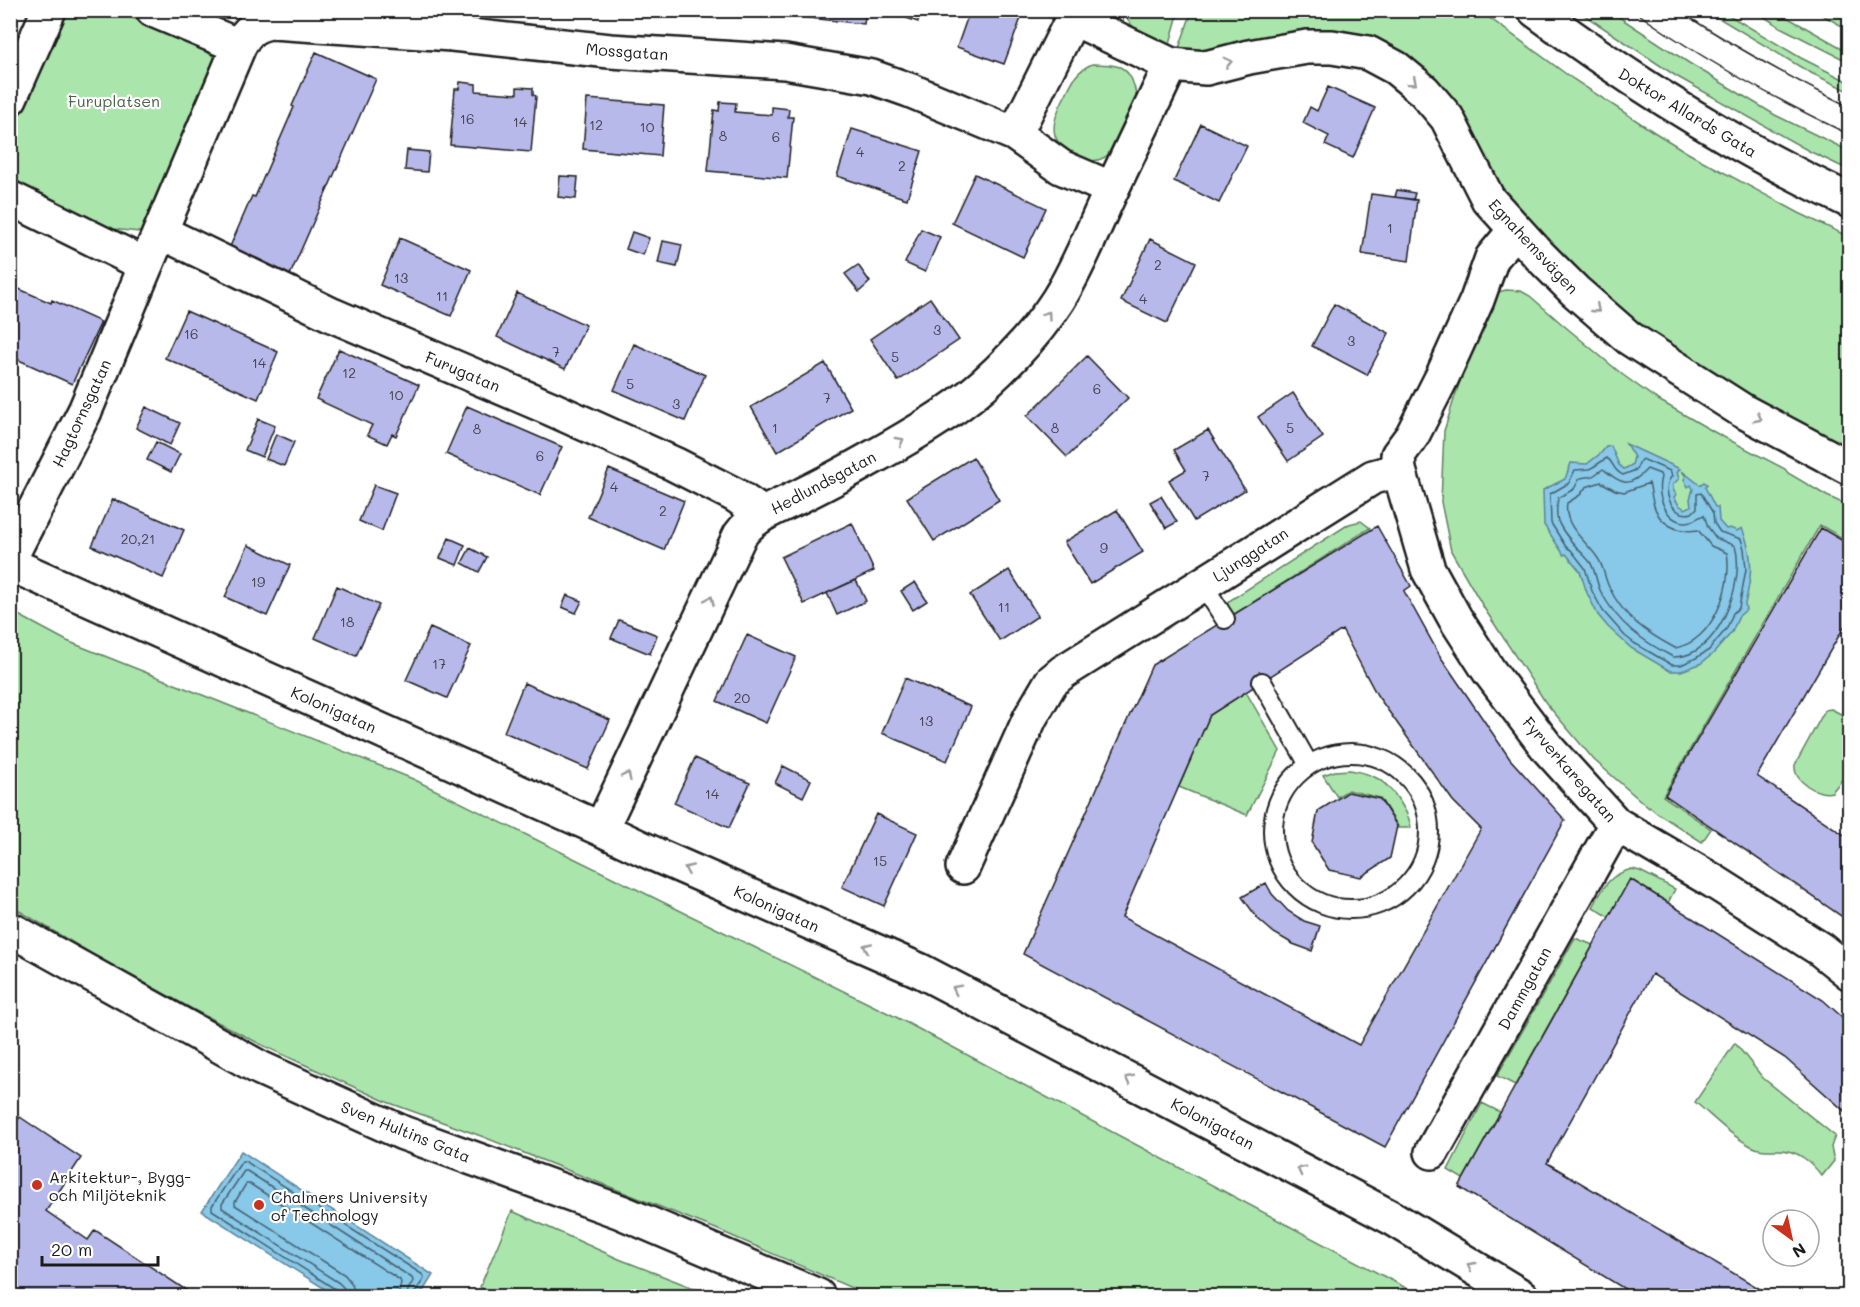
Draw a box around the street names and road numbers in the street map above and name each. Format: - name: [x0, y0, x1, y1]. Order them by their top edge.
- street label: Mossgatan: [585, 38, 669, 64]
- street label: Doktor Allards Gata: [1615, 62, 1761, 162]
- street label: Egnahemsvägen: [1485, 194, 1583, 298]
- street label: Furugatan: [422, 346, 504, 396]
- street label: Hagtornsgatan: [47, 356, 115, 470]
- street label: Hedlundsgatan: [767, 445, 879, 519]
- street label: Ljunggatan: [1208, 522, 1292, 586]
- street label: Kolonigatan: [288, 681, 380, 737]
- street label: Fyrverkaregatan: [1518, 712, 1622, 826]
- street label: Kolonigatan: [731, 880, 823, 936]
- street label: Dammgatan: [1493, 943, 1555, 1033]
- street label: Kolonigatan: [1168, 1092, 1258, 1154]
- street label: Sven Hultins Gata: [338, 1095, 474, 1167]

